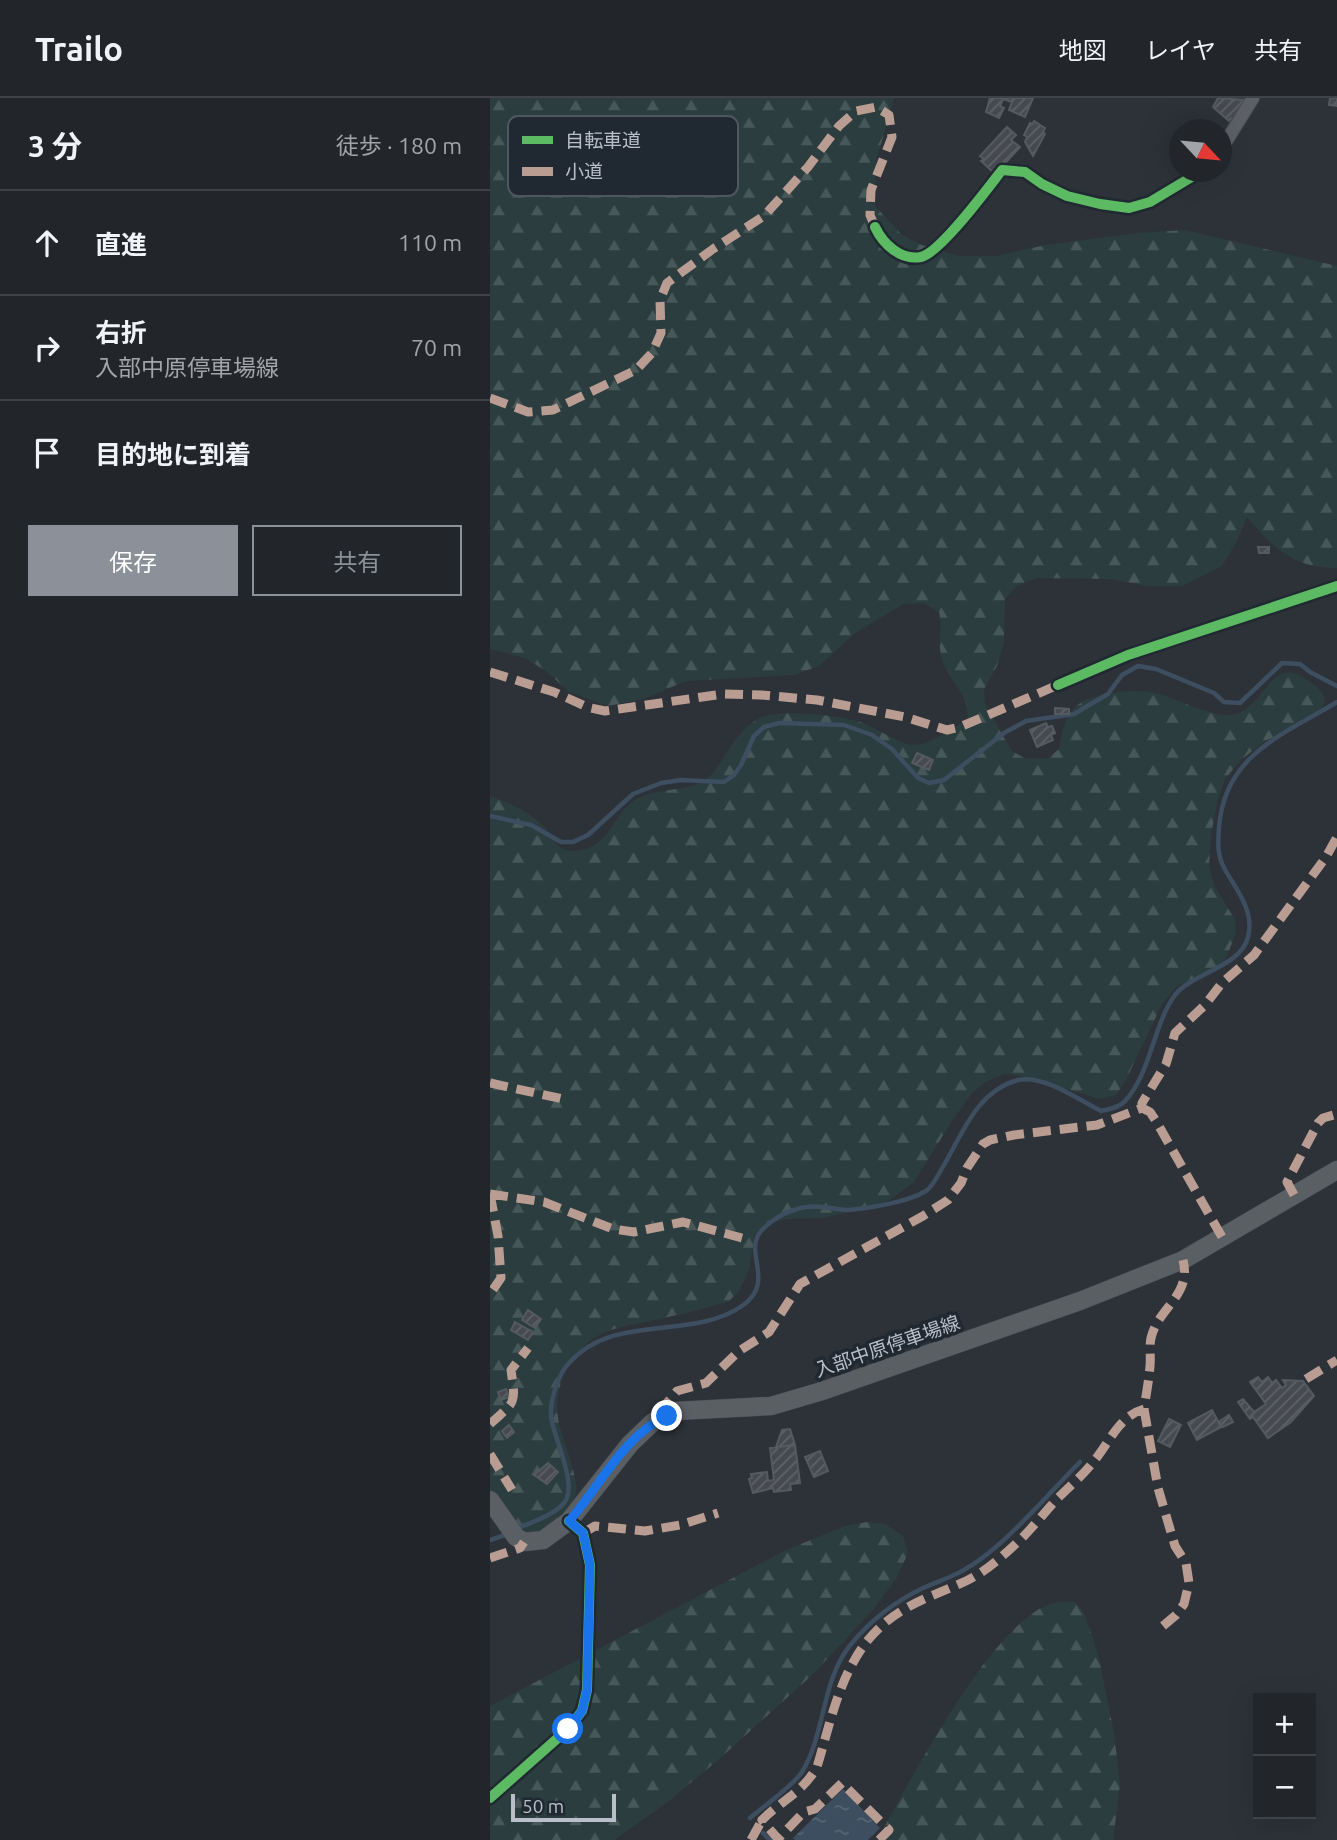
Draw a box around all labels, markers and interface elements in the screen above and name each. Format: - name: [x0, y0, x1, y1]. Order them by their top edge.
- text: Trailo: [35, 30, 123, 67]
- text: 地図: [1059, 37, 1107, 64]
- text: レイヤ: [1145, 37, 1216, 64]
- text: 共有: [1254, 37, 1302, 64]
- legend: [508, 116, 738, 196]
- north arrow: [1169, 119, 1232, 182]
- text: 3 分: [28, 129, 82, 163]
- text: 自転車道: [565, 129, 641, 151]
- text: 徒歩 · 180 m: [336, 133, 462, 158]
- text: 小道: [565, 160, 603, 182]
- icon: ahead: [28, 224, 66, 262]
- text: 直進: [95, 230, 147, 259]
- text: 110 m: [398, 230, 462, 255]
- text: 右折: [95, 318, 147, 347]
- icon: right: [28, 329, 66, 367]
- text: 70 m: [411, 335, 462, 360]
- text: 入部中原停車場線: [95, 355, 279, 380]
- icon: arrive: [28, 434, 66, 472]
- text: 目的地に到着: [95, 440, 251, 469]
- button: 保存: [28, 525, 238, 596]
- button: 共有: [252, 525, 462, 596]
- street label: 入部中原停車場線: [812, 1311, 962, 1381]
- route end: [651, 1400, 682, 1431]
- map controls: [1253, 1693, 1316, 1819]
- button: +: [1253, 1693, 1316, 1756]
- route start: [552, 1713, 583, 1744]
- button: −: [1253, 1756, 1316, 1819]
- scale bar: [511, 1791, 616, 1823]
- text: 50 m: [522, 1795, 564, 1817]

